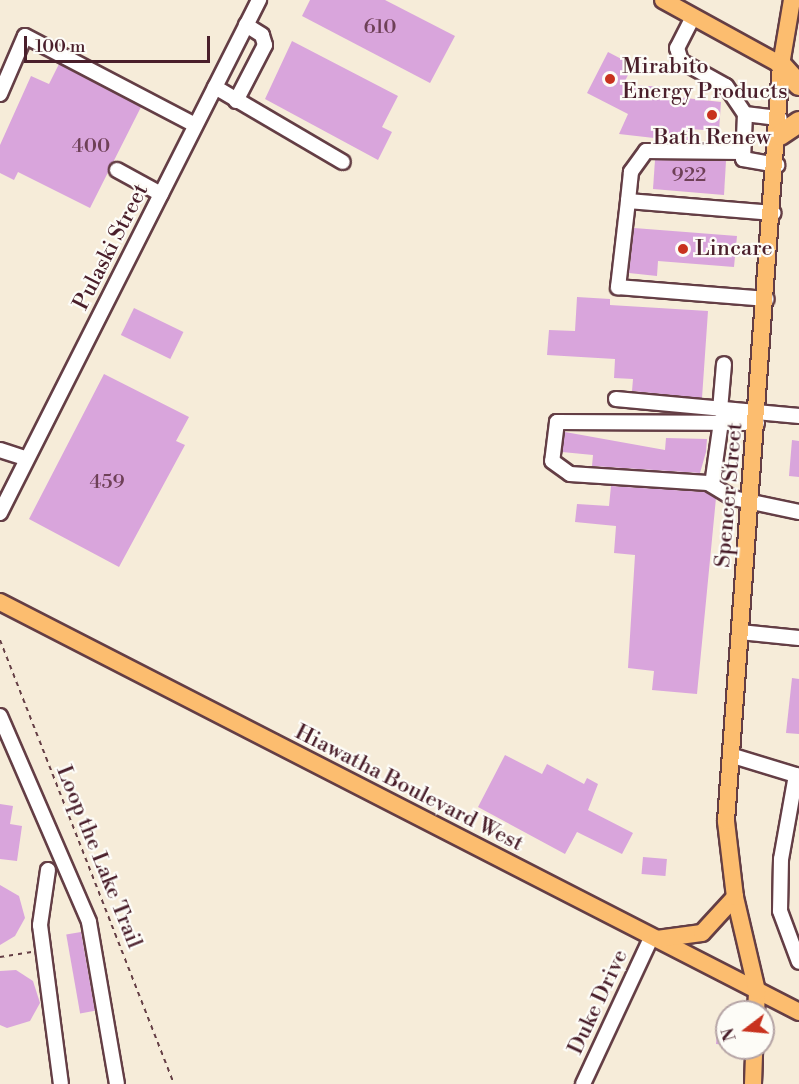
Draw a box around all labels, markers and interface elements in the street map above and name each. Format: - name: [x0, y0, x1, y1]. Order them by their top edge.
- house number: 610: [364, 15, 396, 39]
- scale bar: [27, 24, 213, 62]
- text: 100 m: [35, 35, 86, 58]
- place label: Mirabito Energy Products: [622, 53, 788, 104]
- marker: Mirabito Energy Products: [603, 72, 617, 86]
- marker: Bath Renew: [705, 108, 719, 122]
- place label: Bath Renew: [653, 125, 771, 151]
- house number: 400: [72, 134, 110, 158]
- house number: 922: [672, 163, 706, 187]
- street label: Pulaski Street: [68, 179, 154, 315]
- place label: Lincare: [695, 236, 773, 262]
- marker: Lincare: [676, 242, 690, 256]
- street label: Spencer Street: [710, 421, 748, 569]
- house number: 459: [89, 470, 125, 494]
- street label: Hiawatha Boulevard West: [290, 719, 528, 857]
- street label: Loop the Lake Trail: [50, 762, 148, 952]
- street label: Duke Drive: [562, 945, 634, 1059]
- north arrow: [715, 1000, 775, 1060]
- text: N: [718, 1026, 741, 1043]

